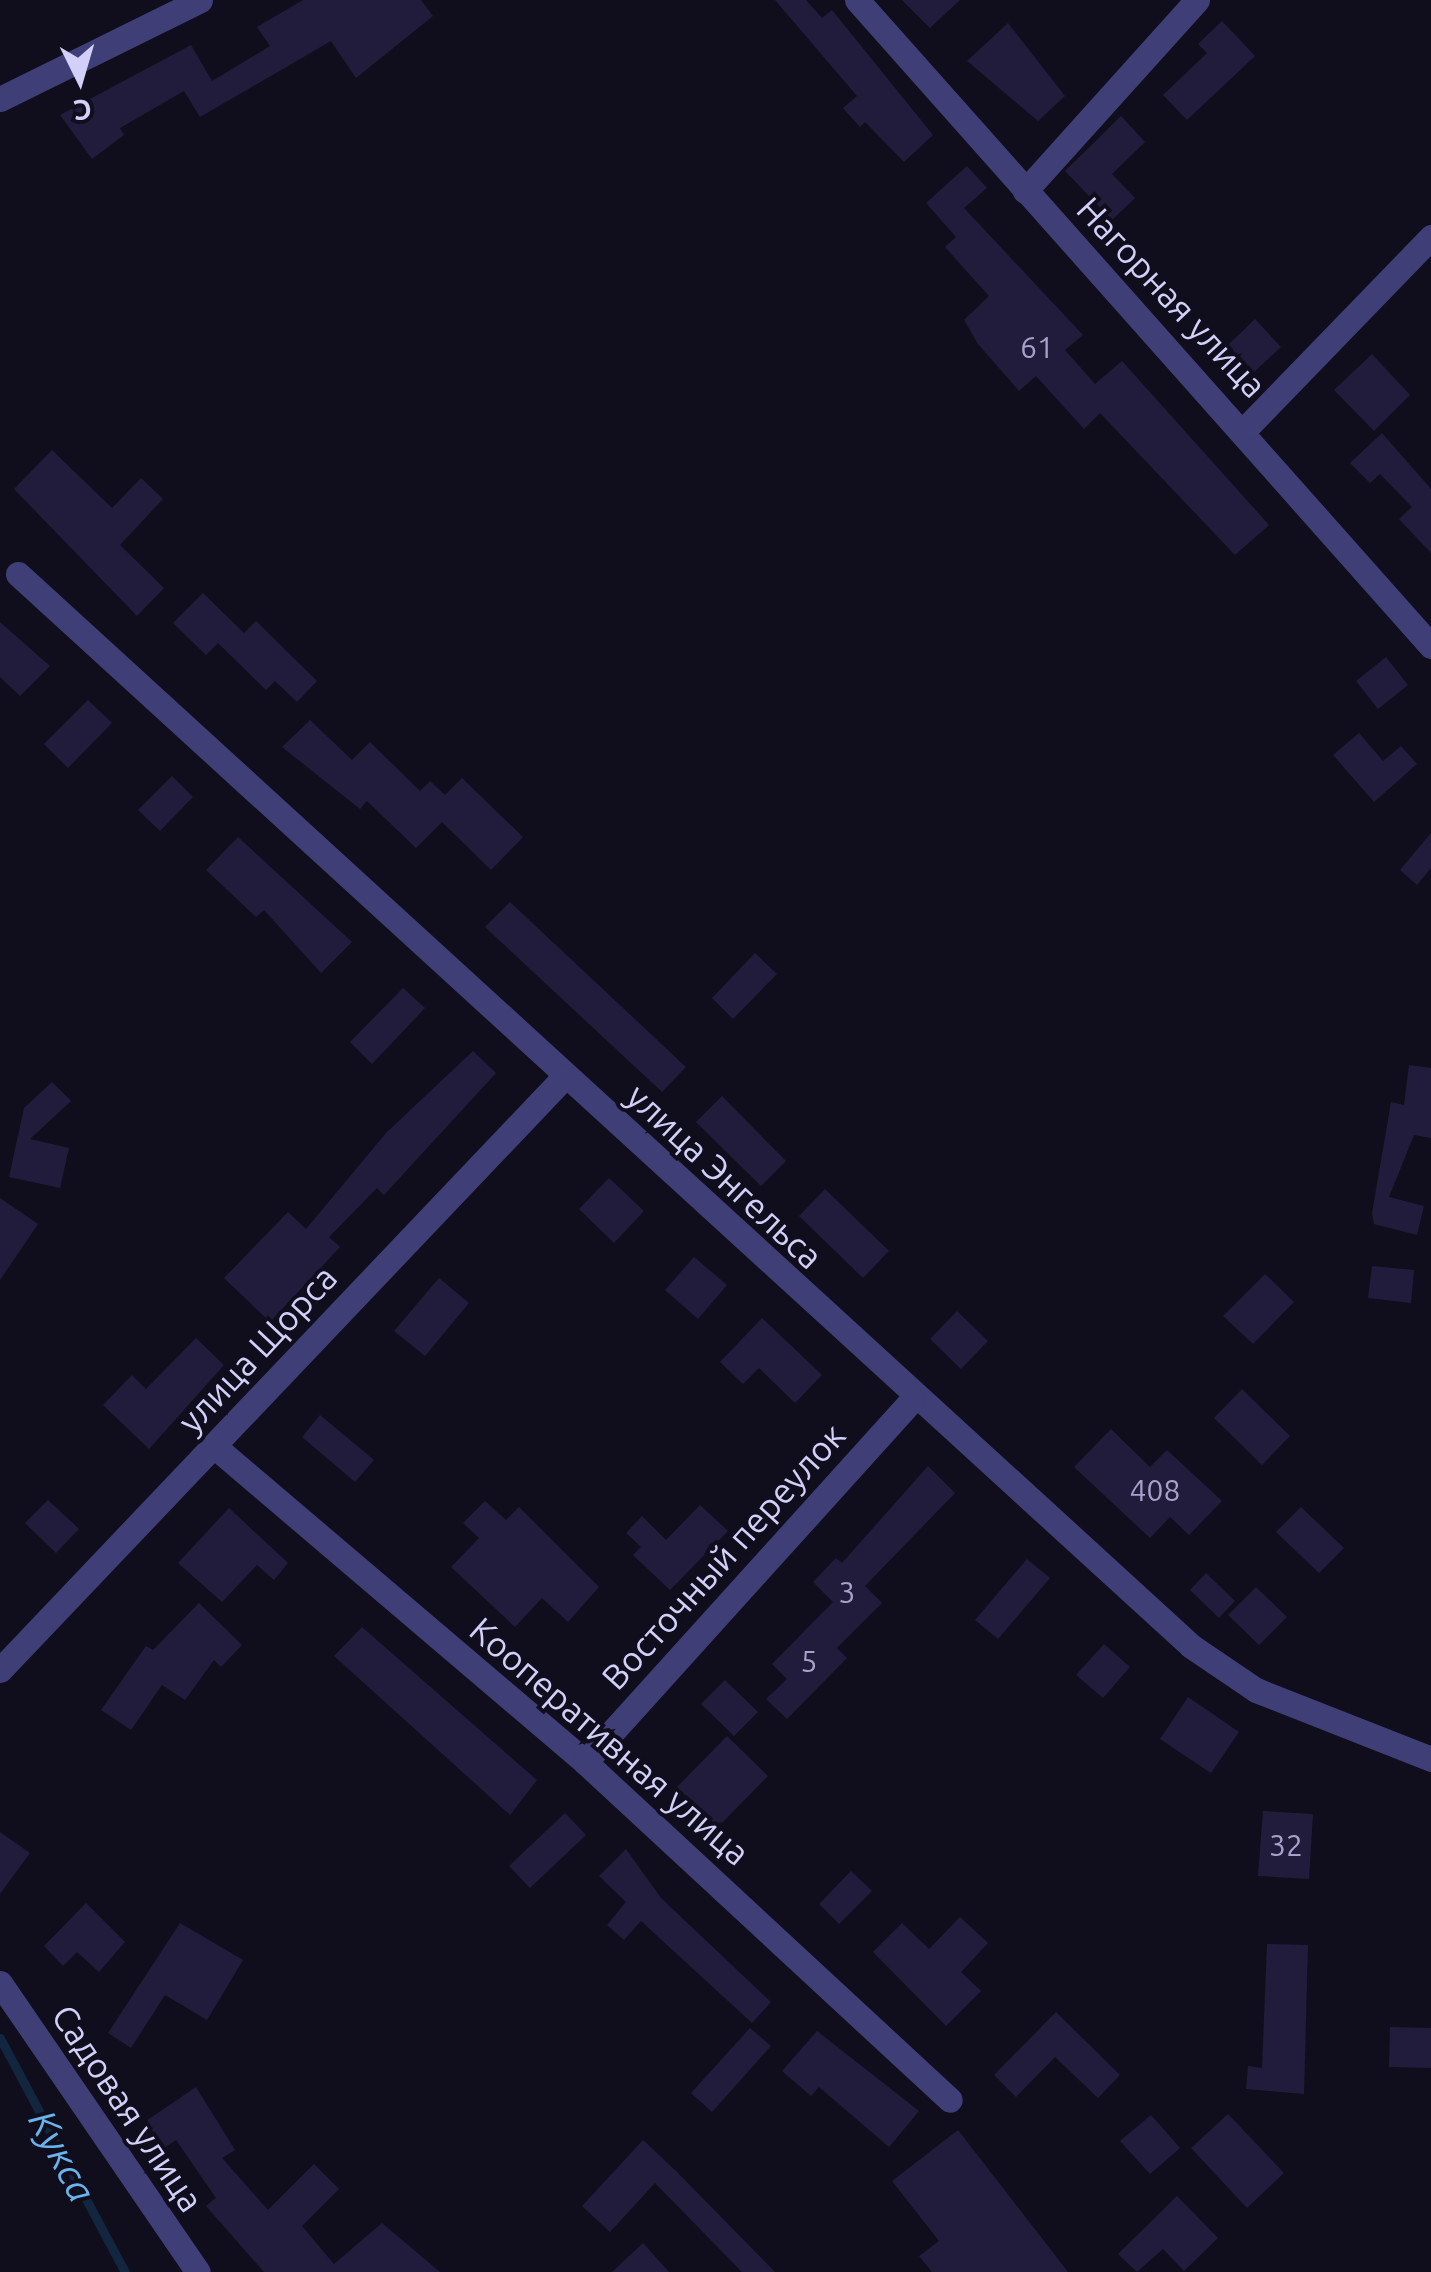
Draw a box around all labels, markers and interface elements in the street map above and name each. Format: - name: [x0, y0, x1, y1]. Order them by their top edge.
- north arrow: [30, 30, 130, 130]
- text: С: [72, 94, 93, 127]
- street label: Нагорная улица: [1068, 188, 1276, 406]
- house number: 61: [1020, 329, 1054, 365]
- street label: улица Энгельса: [619, 1075, 831, 1277]
- street label: улица Щорса: [169, 1257, 345, 1441]
- street label: Восточный переулок: [592, 1414, 854, 1698]
- house number: 408: [1130, 1472, 1180, 1508]
- house number: 3: [839, 1574, 855, 1610]
- street label: Кооперативная улица: [462, 1608, 758, 1874]
- house number: 5: [801, 1643, 817, 1679]
- house number: 32: [1269, 1827, 1303, 1863]
- street label: Садовая улица: [43, 1997, 213, 2219]
- water label: Кукса: [19, 2102, 105, 2210]

